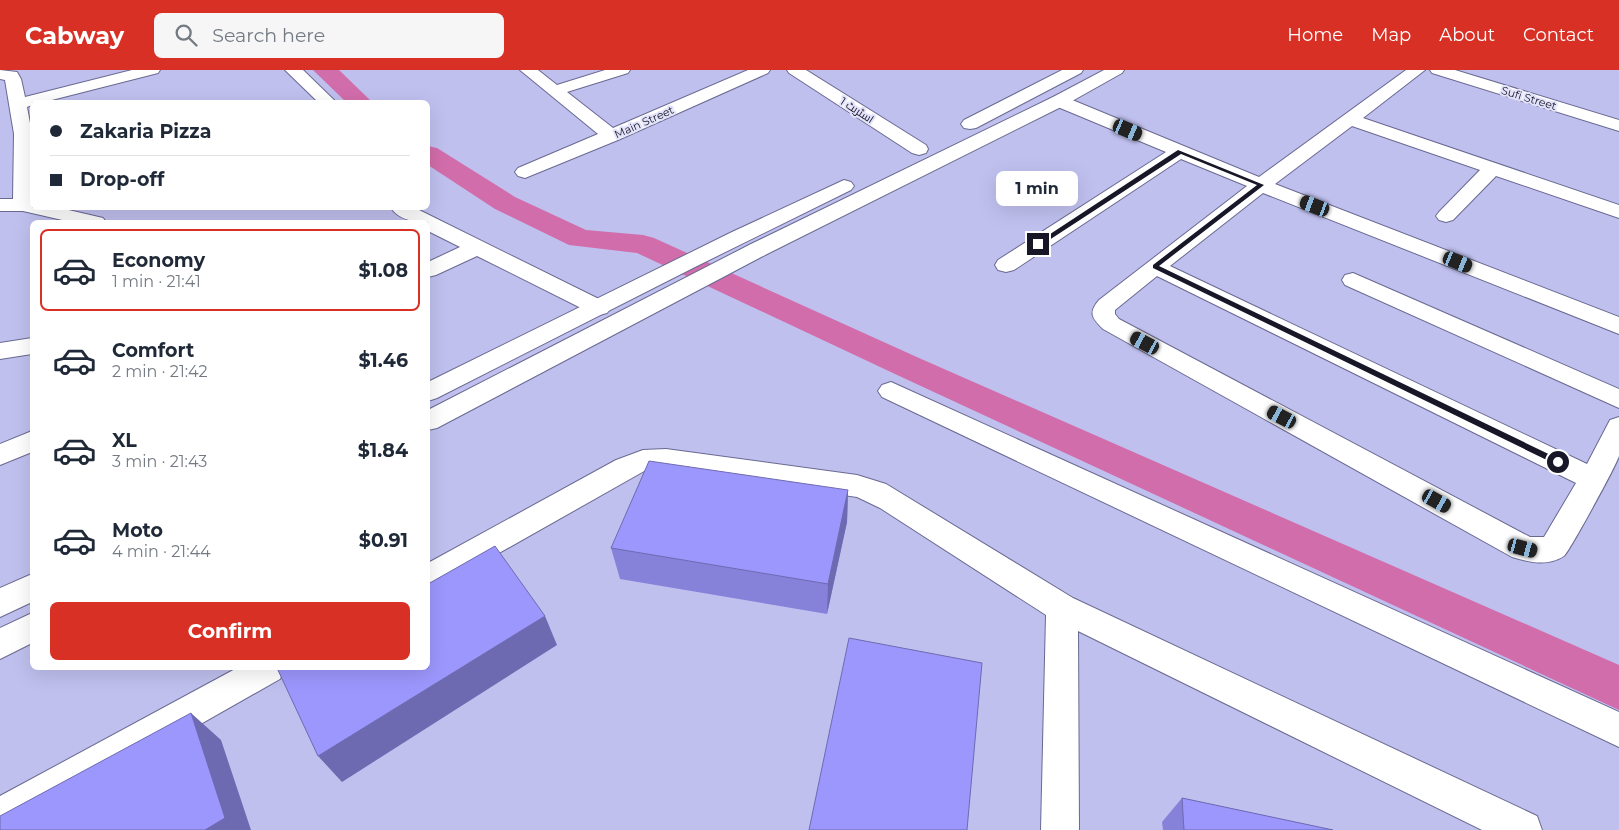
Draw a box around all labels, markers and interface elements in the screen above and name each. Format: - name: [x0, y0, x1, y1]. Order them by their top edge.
- search box: [154, 13, 504, 58]
- text: Cabway: [25, 21, 124, 50]
- icon: search: [172, 21, 200, 49]
- text: Search here: [212, 24, 325, 47]
- text: Home: [1287, 24, 1343, 46]
- text: Map: [1371, 24, 1411, 46]
- text: About: [1439, 24, 1495, 46]
- text: Contact: [1523, 24, 1594, 46]
- street label: Sufi Street: [1500, 83, 1559, 113]
- street label: اسٹریٹ 1: [838, 94, 876, 126]
- street label: Main Street: [612, 102, 676, 141]
- car: [1111, 117, 1144, 143]
- text: Zakaria Pizza: [80, 120, 211, 143]
- text: Drop-off: [80, 168, 164, 191]
- callout: 1 min: [997, 171, 1079, 206]
- text: 1 min: [1015, 179, 1059, 198]
- car: [1298, 194, 1331, 218]
- route end: [1027, 233, 1049, 255]
- icon: car: [52, 248, 97, 293]
- text: Economy: [112, 249, 205, 272]
- car: [1441, 249, 1474, 275]
- text: $1.08: [358, 259, 408, 282]
- text: 1 min · 21:41: [112, 272, 201, 291]
- car: [1128, 329, 1161, 357]
- icon: car: [52, 338, 97, 383]
- text: Comfort: [112, 339, 194, 362]
- text: $1.46: [358, 349, 408, 372]
- text: 2 min · 21:42: [112, 362, 208, 381]
- car: [1265, 403, 1298, 431]
- icon: car: [52, 428, 97, 473]
- text: XL: [112, 429, 137, 452]
- text: $1.84: [358, 439, 408, 462]
- route start: [1547, 451, 1569, 473]
- text: 3 min · 21:43: [112, 452, 207, 471]
- car: [1420, 487, 1453, 515]
- icon: car: [52, 518, 97, 563]
- text: Moto: [112, 519, 163, 542]
- text: $0.91: [359, 529, 408, 552]
- car: [1506, 537, 1539, 559]
- text: 4 min · 21:44: [112, 542, 211, 561]
- button: Confirm: [50, 602, 410, 660]

